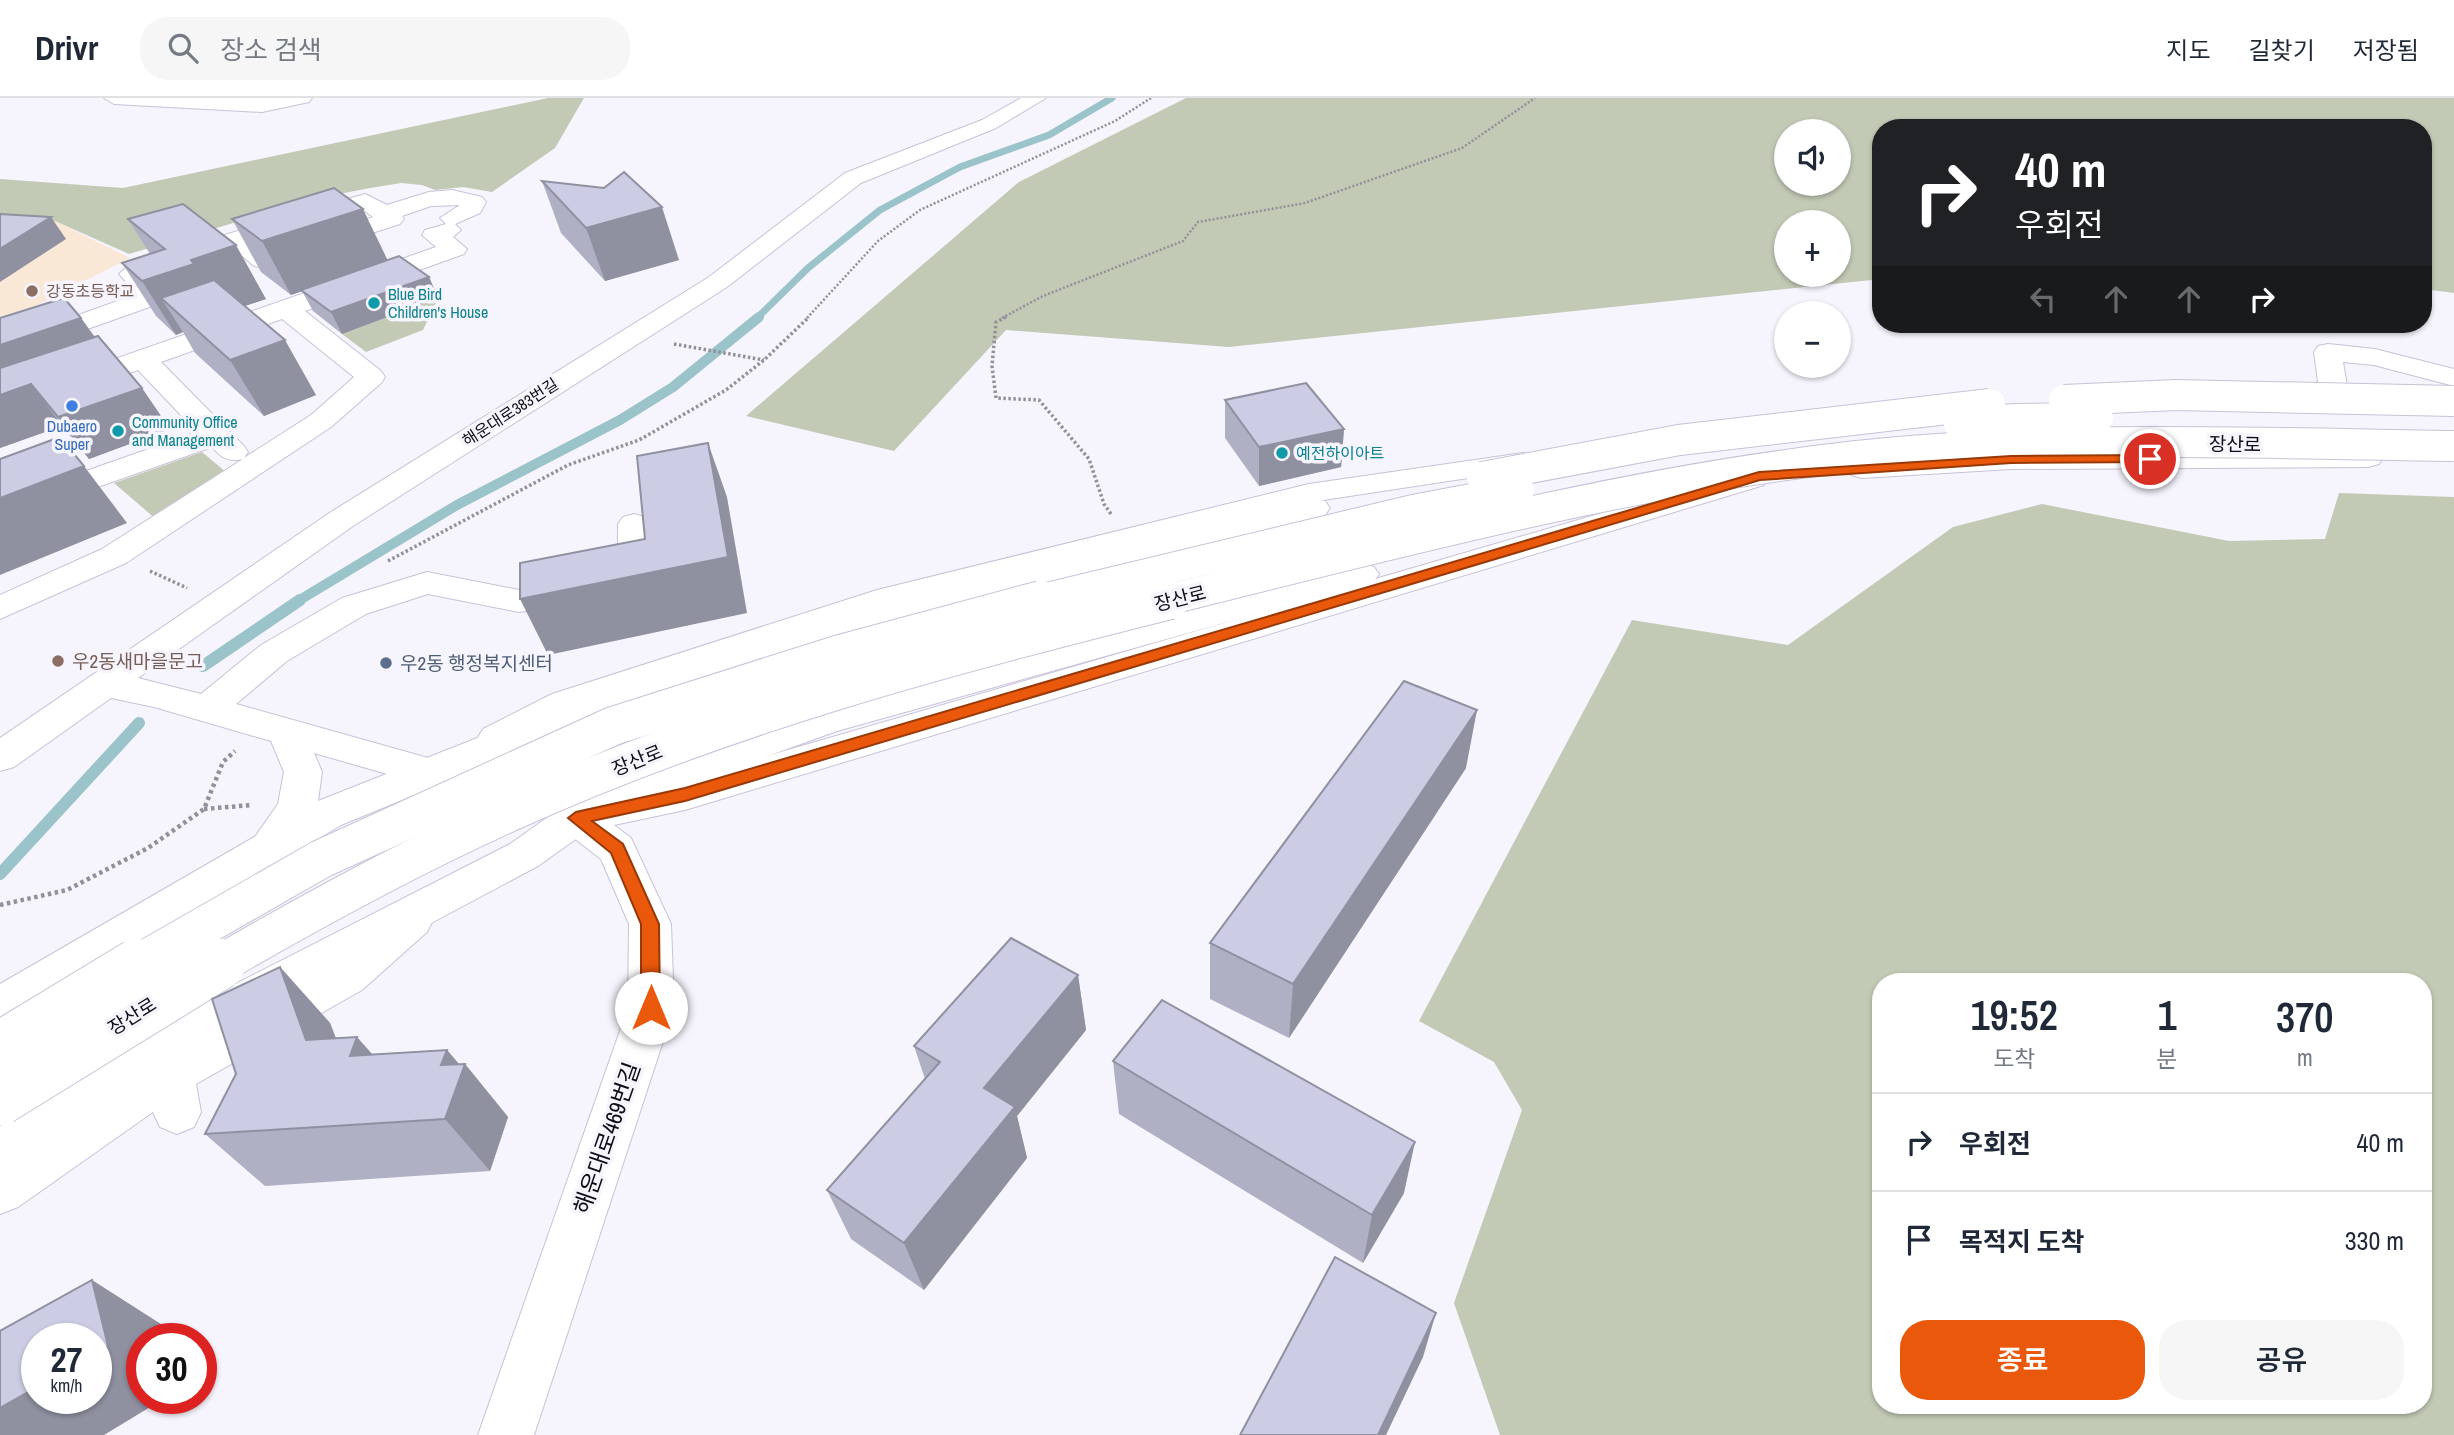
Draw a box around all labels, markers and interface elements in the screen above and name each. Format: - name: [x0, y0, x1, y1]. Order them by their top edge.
- search box: [140, 17, 630, 80]
- text: Drivr: [35, 26, 98, 70]
- icon: search: [164, 29, 202, 67]
- text: 장소 검색: [220, 32, 322, 67]
- text: 지도: [2166, 34, 2211, 66]
- text: 길찾기: [2249, 34, 2315, 66]
- text: 저장됨: [2353, 34, 2419, 66]
- map controls: [1774, 119, 1851, 378]
- button: sound: [1774, 119, 1851, 196]
- text: 40 m: [2015, 136, 2107, 202]
- icon: right: [1900, 147, 1991, 238]
- text: 우회전: [2015, 203, 2103, 246]
- button: +: [1774, 210, 1851, 287]
- place label: 강동초등학교: [46, 280, 134, 302]
- icon: left: [2024, 280, 2062, 318]
- icon: ahead: [2097, 280, 2135, 318]
- icon: ahead: [2170, 280, 2208, 318]
- icon: right: [2243, 280, 2281, 318]
- marker: 강동초등학교: [24, 283, 40, 299]
- place label: Blue Bird Children's House: [388, 283, 488, 323]
- marker: Blue Bird Children's House: [366, 295, 382, 311]
- button: −: [1774, 301, 1851, 378]
- street label: 해운대로383번길: [458, 373, 562, 451]
- marker: Dubaero Super: [64, 398, 80, 414]
- place label: Community Office and Management: [132, 411, 238, 451]
- place label: Dubaero Super: [47, 415, 97, 455]
- marker: Community Office and Management: [110, 423, 126, 439]
- pin: [2120, 429, 2180, 489]
- street label: 장산로: [2209, 431, 2261, 457]
- icon: arrive: [2131, 440, 2169, 478]
- place label: 예전하이아트: [1296, 442, 1384, 464]
- marker: 예전하이아트: [1274, 445, 1290, 461]
- street label: 장산로: [1151, 579, 1209, 617]
- place label: 우2동새마을문고: [72, 648, 203, 674]
- place label: 우2동 행정복지센터: [400, 650, 553, 676]
- marker: 우2동새마을문고: [50, 653, 66, 669]
- marker: 우2동 행정복지센터: [378, 655, 394, 671]
- street label: 장산로: [608, 738, 666, 782]
- position arrow: [614, 971, 688, 1045]
- text: 19:52: [1970, 987, 2058, 1043]
- text: 1: [2157, 987, 2177, 1043]
- text: 370: [2276, 989, 2334, 1045]
- street label: 장산로: [103, 991, 161, 1041]
- text: m: [2297, 1042, 2313, 1073]
- text: 도착: [1993, 1043, 2035, 1074]
- text: 분: [2156, 1043, 2178, 1074]
- street label: 해운대로469번길: [566, 1058, 647, 1218]
- icon: right: [1900, 1123, 1938, 1161]
- text: 40 m: [2357, 1125, 2404, 1160]
- text: 우회전: [1959, 1126, 2031, 1161]
- icon: arrive: [1900, 1221, 1938, 1259]
- text: 330 m: [2345, 1223, 2404, 1258]
- text: 목적지 도착: [1959, 1224, 2085, 1259]
- button: 종료: [1900, 1320, 2145, 1400]
- button: 공유: [2159, 1320, 2404, 1400]
- speed limit sign: 30: [126, 1323, 217, 1414]
- text: 27: [51, 1336, 82, 1383]
- text: km/h: [51, 1373, 83, 1398]

